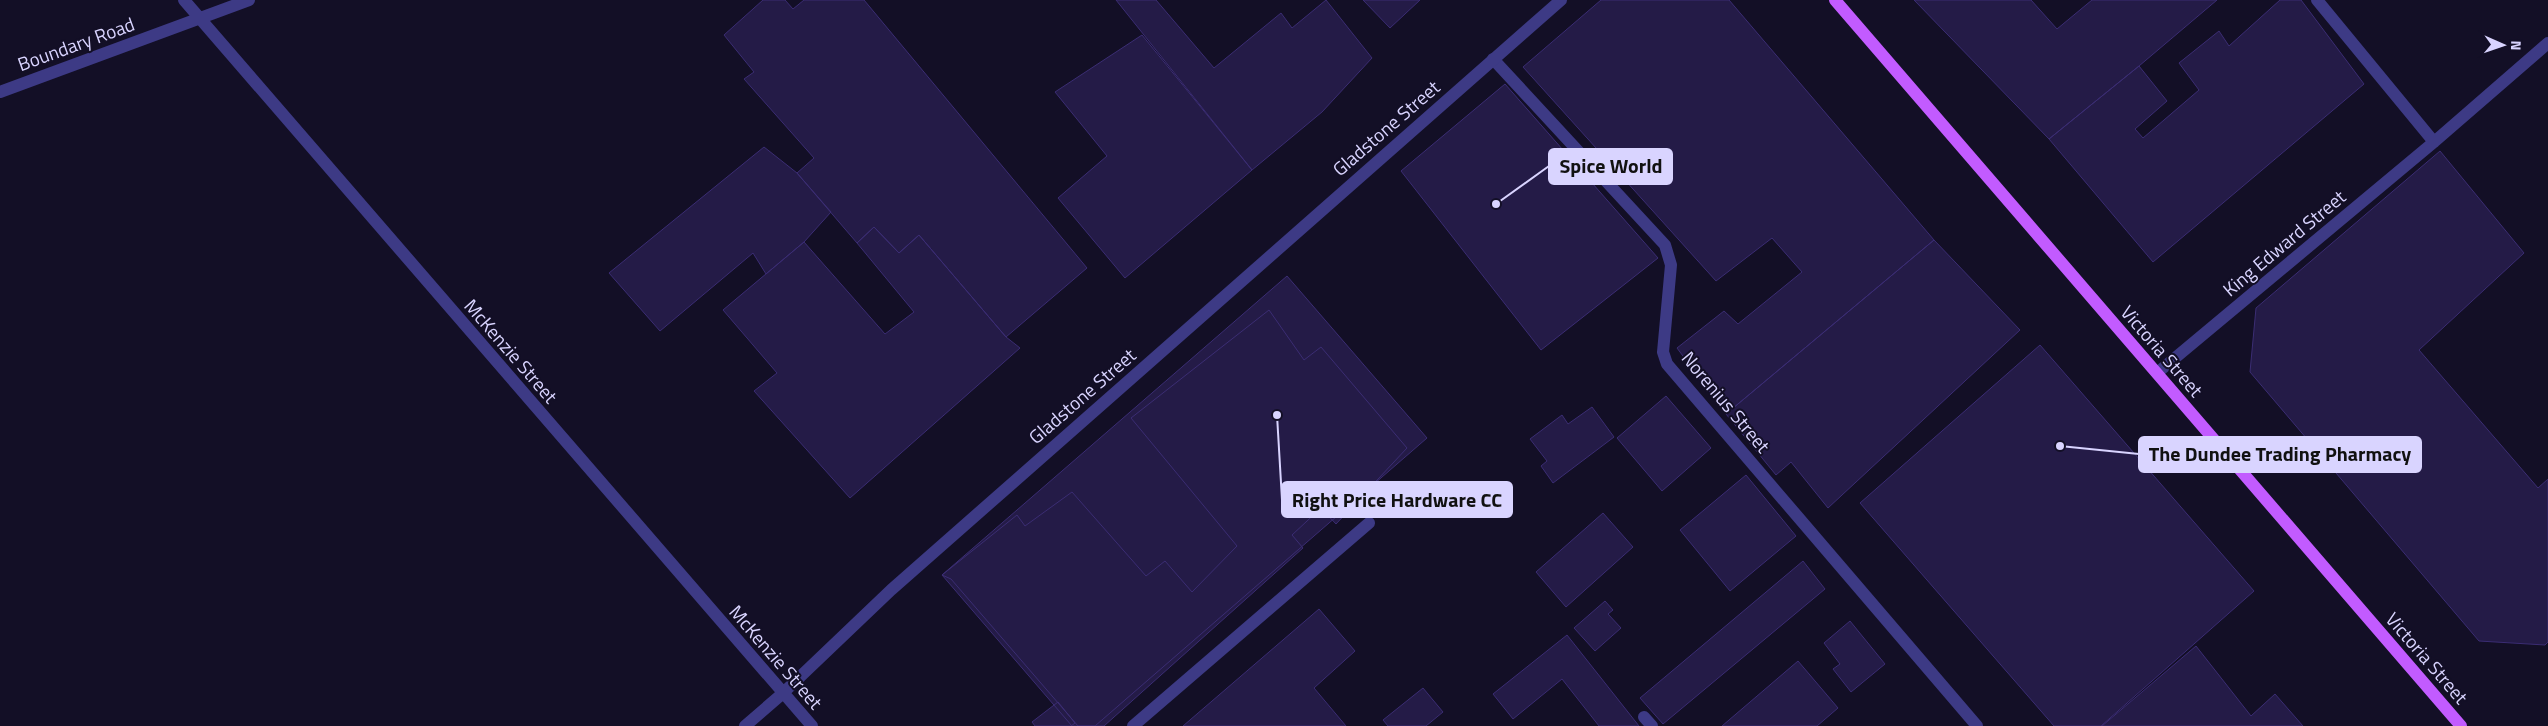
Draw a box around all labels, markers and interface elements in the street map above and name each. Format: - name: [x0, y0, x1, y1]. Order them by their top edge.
- street label: Boundary Road: [13, 9, 138, 78]
- north arrow: [2478, 20, 2528, 70]
- text: N: [2506, 40, 2527, 51]
- street label: Gladstone Street: [1326, 72, 1446, 183]
- callout: Spice World: [1549, 149, 1672, 184]
- text: Spice World: [1559, 150, 1663, 181]
- street label: King Edward Street: [2216, 182, 2352, 303]
- street label: McKenzie Street: [458, 292, 565, 410]
- street label: Victoria Street: [2114, 298, 2211, 403]
- street label: Gladstone Street: [1022, 340, 1142, 451]
- street label: Norenius Street: [1675, 344, 1778, 459]
- callout: The Dundee Trading Pharmacy: [2139, 437, 2421, 472]
- text: The Dundee Trading Pharmacy: [2149, 438, 2411, 469]
- callout: Right Price Hardware CC: [1282, 482, 1512, 517]
- text: Right Price Hardware CC: [1292, 484, 1502, 515]
- street label: McKenzie Street: [723, 598, 830, 716]
- street label: Victoria Street: [2379, 605, 2476, 710]

